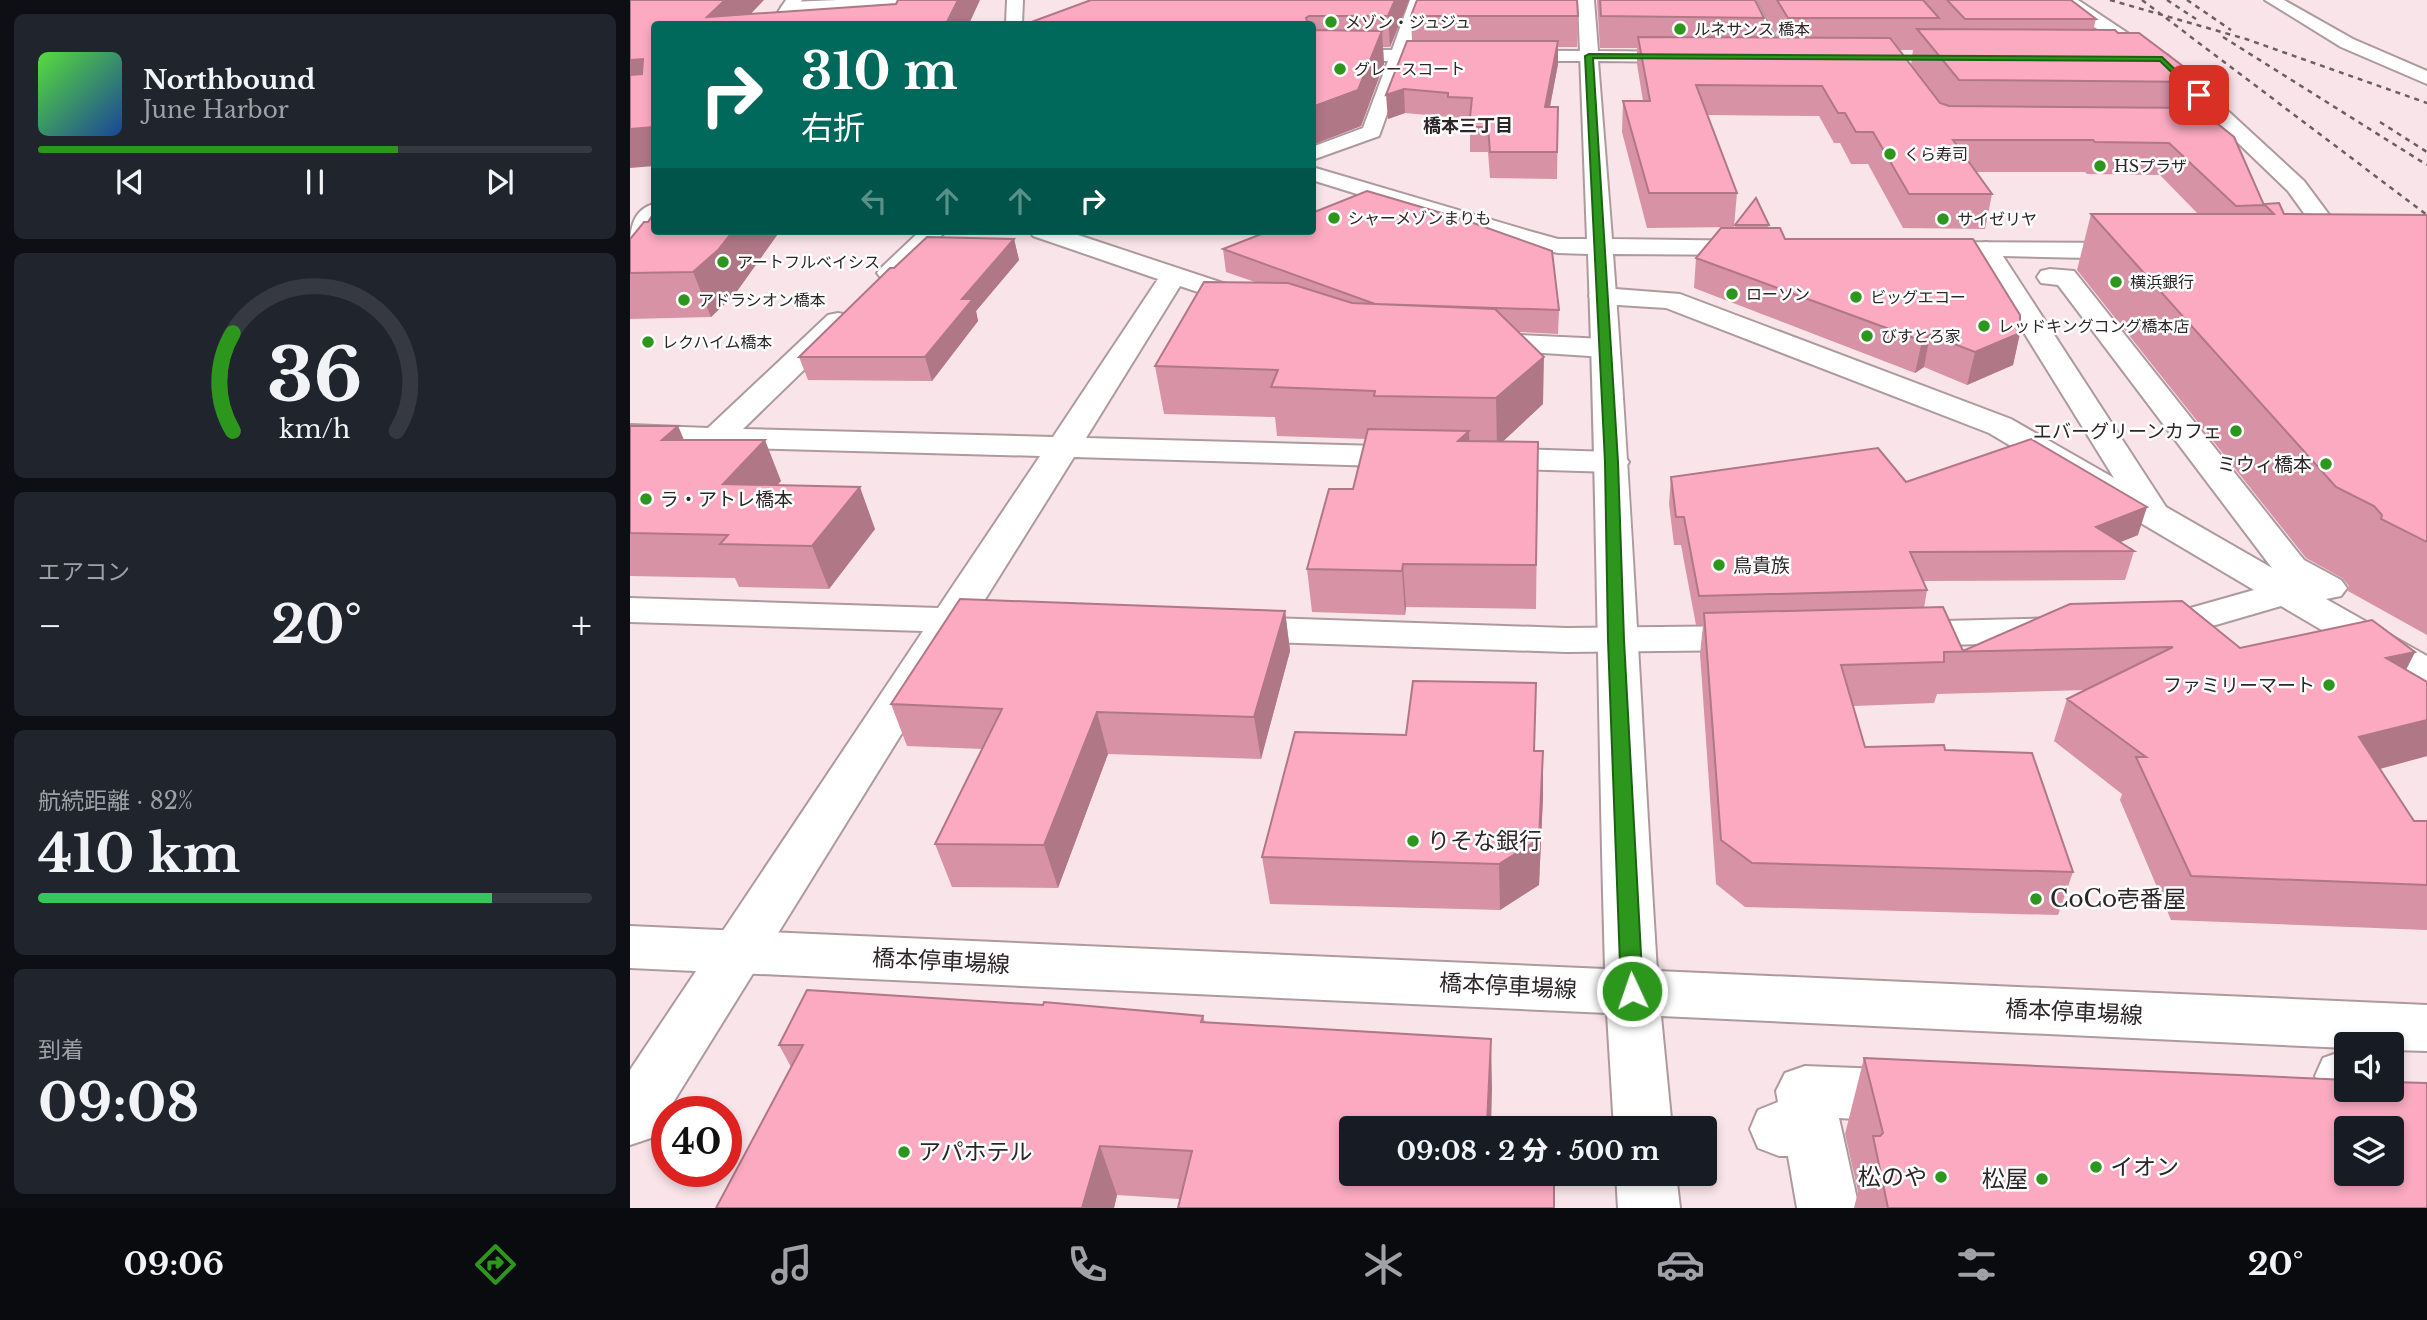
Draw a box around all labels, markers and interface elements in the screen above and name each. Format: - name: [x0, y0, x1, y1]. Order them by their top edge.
- place label: メゾン・ジュジュ: [1345, 12, 1471, 32]
- marker: メゾン・ジュジュ: [1323, 14, 1339, 30]
- place label: ルネサンス 橋本: [1694, 19, 1810, 39]
- marker: ルネサンス 橋本: [1672, 21, 1688, 37]
- text: 310 m: [801, 41, 958, 102]
- icon: right: [686, 49, 777, 140]
- place label: グレースコート: [1354, 59, 1465, 79]
- marker: グレースコート: [1332, 61, 1348, 77]
- text: Northbound: [143, 64, 315, 96]
- pin: [2169, 65, 2229, 125]
- icon: arrive: [2180, 76, 2218, 114]
- text: June Harbor: [143, 96, 289, 124]
- text: 右折: [801, 108, 865, 148]
- district label: 橋本三丁目: [1423, 115, 1513, 137]
- place label: くら寿司: [1904, 144, 1968, 164]
- marker: くら寿司: [1882, 146, 1898, 162]
- place label: HSプラザ: [2114, 156, 2187, 176]
- marker: HSプラザ: [2092, 158, 2108, 174]
- icon: previous: [111, 163, 149, 201]
- icon: pause: [296, 163, 334, 201]
- icon: next: [481, 163, 519, 201]
- icon: left: [855, 182, 893, 220]
- icon: ahead: [928, 182, 966, 220]
- icon: ahead: [1001, 182, 1039, 220]
- icon: right: [1074, 182, 1112, 220]
- place label: シャーメゾンまりも: [1348, 208, 1491, 228]
- place label: サイゼリヤ: [1957, 209, 2037, 229]
- marker: シャーメゾンまりも: [1326, 210, 1342, 226]
- marker: サイゼリヤ: [1935, 211, 1951, 227]
- place label: アートフルベイシス: [737, 252, 880, 272]
- marker: アートフルベイシス: [715, 254, 731, 270]
- place label: 横浜銀行: [2130, 272, 2194, 292]
- marker: 横浜銀行: [2108, 274, 2124, 290]
- place label: ローソン: [1746, 284, 1810, 304]
- marker: ローソン: [1724, 286, 1740, 302]
- place label: ビッグエコー: [1870, 287, 1966, 307]
- marker: ビッグエコー: [1848, 289, 1864, 305]
- place label: アドラシオン橋本: [698, 290, 826, 310]
- marker: アドラシオン橋本: [676, 292, 692, 308]
- place label: レッドキングコング橋本店: [1998, 316, 2190, 336]
- marker: レッドキングコング橋本店: [1976, 318, 1992, 334]
- place label: びすとろ家: [1881, 326, 1961, 346]
- marker: びすとろ家: [1859, 328, 1875, 344]
- text: 36: [267, 331, 363, 422]
- place label: レクハイム橋本: [662, 332, 773, 352]
- marker: レクハイム橋本: [640, 334, 656, 350]
- text: km/h: [280, 414, 350, 445]
- place label: エバーグリーンカフェ: [2033, 420, 2222, 443]
- marker: エバーグリーンカフェ: [2228, 423, 2244, 439]
- place label: ミウィ橋本: [2217, 453, 2312, 476]
- marker: ミウィ橋本: [2318, 456, 2334, 472]
- place label: ラ・アトレ橋本: [660, 488, 793, 511]
- marker: ラ・アトレ橋本: [638, 491, 654, 507]
- place label: 鳥貴族: [1733, 554, 1790, 577]
- marker: 鳥貴族: [1711, 557, 1727, 573]
- text: エアコン: [38, 558, 130, 586]
- text: 20°: [271, 593, 362, 657]
- text: −: [38, 602, 62, 649]
- text: +: [571, 602, 592, 649]
- place label: ファミリーマート: [2163, 674, 2315, 697]
- marker: ファミリーマート: [2321, 677, 2337, 693]
- text: 航続距離 · 82%: [38, 787, 193, 815]
- text: 410 km: [38, 822, 240, 886]
- place label: りそな銀行: [1427, 827, 1542, 855]
- marker: りそな銀行: [1405, 833, 1421, 849]
- place label: CoCo壱番屋: [2050, 885, 2186, 913]
- marker: CoCo壱番屋: [2028, 891, 2044, 907]
- street label: 橋本停車場線: [871, 943, 1011, 979]
- position arrow: [1595, 954, 1669, 1028]
- street label: 橋本停車場線: [1438, 968, 1578, 1004]
- street label: 橋本停車場線: [2004, 994, 2144, 1030]
- map controls: [2334, 1032, 2404, 1186]
- button: sound: [2334, 1032, 2404, 1102]
- text: 到着: [38, 1036, 84, 1064]
- text: 09:08: [38, 1071, 199, 1135]
- speed limit sign: 40: [651, 1096, 742, 1187]
- button: layers: [2334, 1116, 2404, 1186]
- text: 09:08 · 2 分 · 500 m: [1396, 1135, 1660, 1167]
- place label: アパホテル: [918, 1138, 1033, 1166]
- marker: アパホテル: [896, 1144, 912, 1160]
- place label: イオン: [2110, 1153, 2179, 1181]
- marker: イオン: [2088, 1159, 2104, 1175]
- place label: 松のや: [1858, 1163, 1927, 1191]
- place label: 松屋: [1982, 1165, 2028, 1193]
- marker: 松のや: [1933, 1169, 1949, 1185]
- marker: 松屋: [2034, 1171, 2050, 1187]
- icon: directions: [471, 1240, 520, 1289]
- icon: music: [767, 1240, 816, 1289]
- icon: phone: [1063, 1240, 1112, 1289]
- icon: climate: [1359, 1240, 1408, 1289]
- icon: car: [1656, 1240, 1705, 1289]
- icon: filters: [1952, 1240, 2001, 1289]
- text: 09:06: [124, 1244, 224, 1284]
- text: 20°: [2248, 1244, 2303, 1284]

